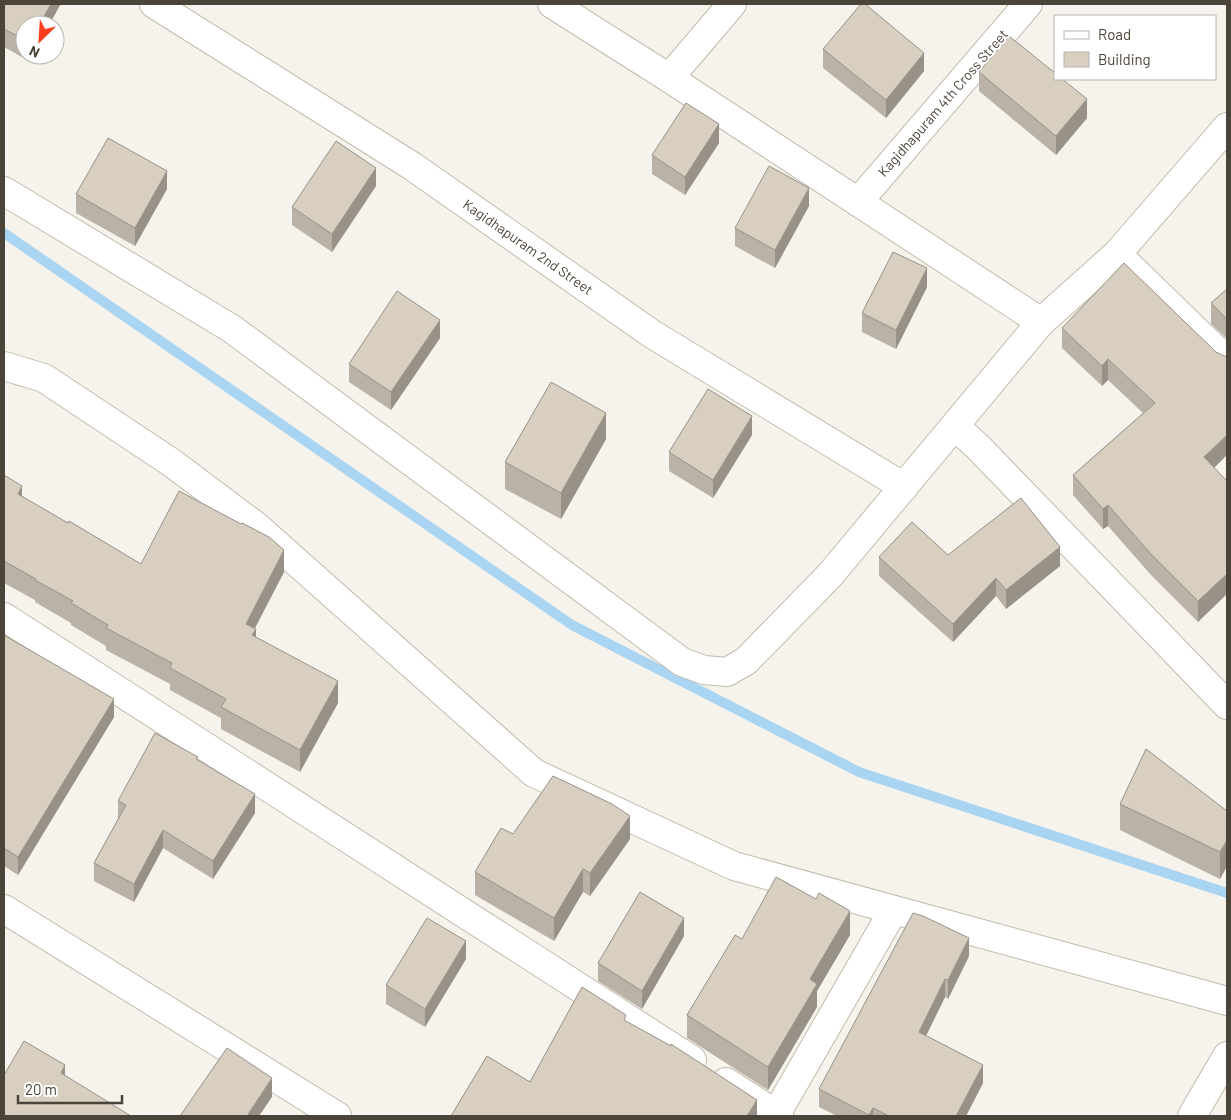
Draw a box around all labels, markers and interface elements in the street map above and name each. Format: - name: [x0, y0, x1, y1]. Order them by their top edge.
- north arrow: [15, 15, 65, 65]
- legend: [1054, 15, 1216, 80]
- text: Road: [1098, 25, 1131, 43]
- street label: Kagidhapuram 4th Cross Street: [874, 26, 1011, 180]
- text: N: [26, 43, 42, 62]
- text: Building: [1098, 50, 1151, 68]
- street label: Kagidhapuram 2nd Street: [460, 195, 596, 298]
- scale bar: [18, 1072, 121, 1104]
- text: 20 m: [25, 1080, 57, 1098]

